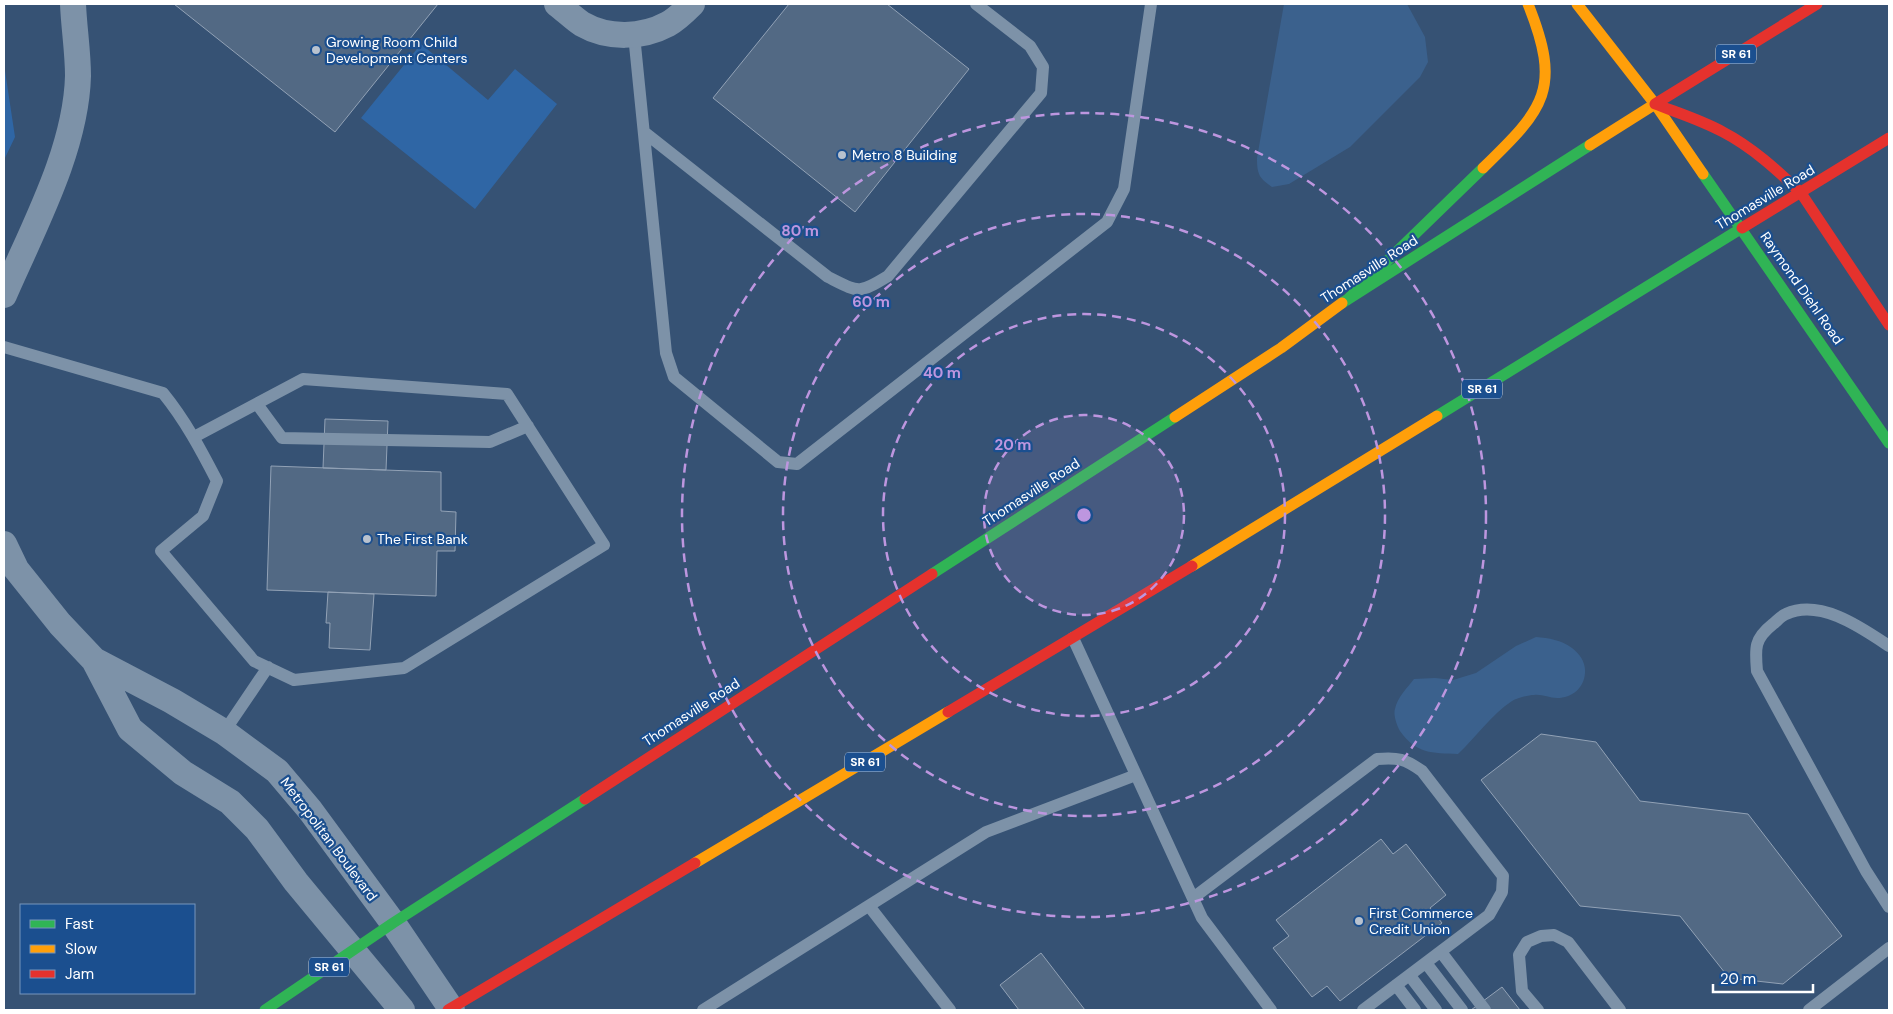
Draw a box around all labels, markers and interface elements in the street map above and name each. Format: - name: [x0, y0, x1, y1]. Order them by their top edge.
- place label: Growing Room Child Development Centers: [326, 33, 468, 67]
- marker: Growing Room Child Development Centers: [310, 44, 322, 56]
- road number: SR 61: [1716, 44, 1756, 64]
- place label: Metro 8 Building: [852, 146, 957, 164]
- marker: Metro 8 Building: [836, 149, 848, 161]
- street label: Thomasville Road: [1712, 160, 1818, 234]
- text: 80 m: [781, 221, 819, 241]
- street label: Raymond Diehl Road: [1756, 228, 1848, 348]
- street label: Thomasville Road: [1317, 231, 1421, 307]
- text: 60 m: [852, 292, 890, 312]
- text: 40 m: [923, 363, 961, 383]
- road number: SR 61: [1462, 379, 1502, 398]
- text: 20 m: [995, 435, 1031, 455]
- street label: Thomasville Road: [979, 454, 1083, 530]
- centre of rings: [1075, 506, 1093, 524]
- place label: The First Bank: [377, 530, 468, 548]
- marker: The First Bank: [361, 533, 373, 545]
- street label: Thomasville Road: [639, 674, 743, 750]
- road number: SR 61: [845, 752, 885, 772]
- street label: Metropolitan Boulevard: [277, 773, 381, 905]
- legend: [20, 904, 195, 994]
- place label: First Commerce Credit Union: [1369, 904, 1473, 938]
- text: Fast: [65, 914, 94, 934]
- marker: First Commerce Credit Union: [1353, 915, 1365, 927]
- text: Slow: [65, 939, 98, 959]
- road number: SR 61: [309, 958, 349, 976]
- scale bar: [1713, 962, 1813, 994]
- text: Jam: [65, 964, 94, 984]
- text: 20 m: [1720, 969, 1756, 989]

